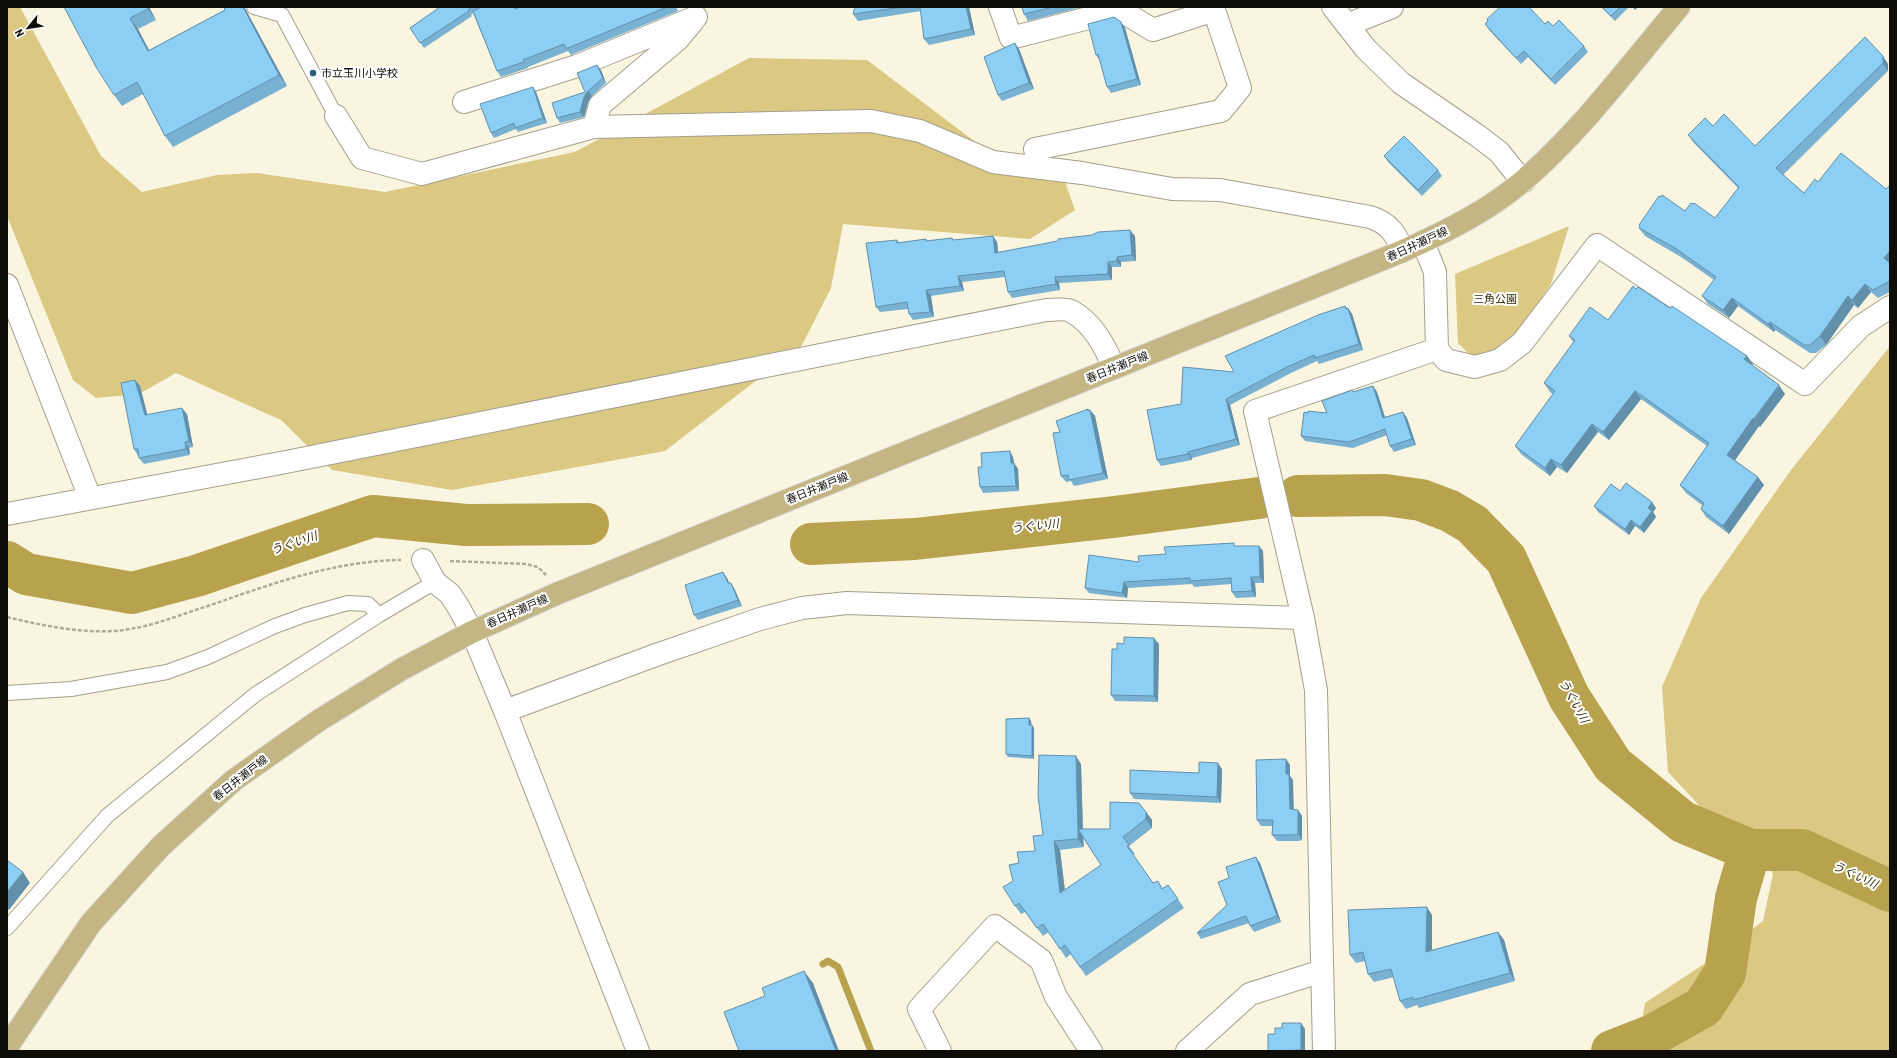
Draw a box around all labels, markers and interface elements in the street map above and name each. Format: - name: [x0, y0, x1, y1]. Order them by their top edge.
- north arrow: [8, 8, 48, 48]
- text: N: [12, 26, 27, 39]
- place label: 市立玉川小学校: [321, 67, 398, 80]
- marker: 市立玉川小学校: [308, 68, 318, 78]
- street label: 春日井瀬戸線: [1385, 225, 1450, 264]
- park label: 三角公園: [1473, 293, 1517, 306]
- street label: 春日井瀬戸線: [1084, 349, 1150, 386]
- street label: 春日井瀬戸線: [784, 470, 850, 507]
- water label: うぐい川: [1010, 516, 1062, 535]
- water label: うぐい川: [269, 528, 321, 557]
- street label: 春日井瀬戸線: [484, 592, 550, 631]
- water label: うぐい川: [1556, 677, 1593, 727]
- street label: 春日井瀬戸線: [210, 753, 270, 804]
- water label: うぐい川: [1830, 859, 1882, 892]

